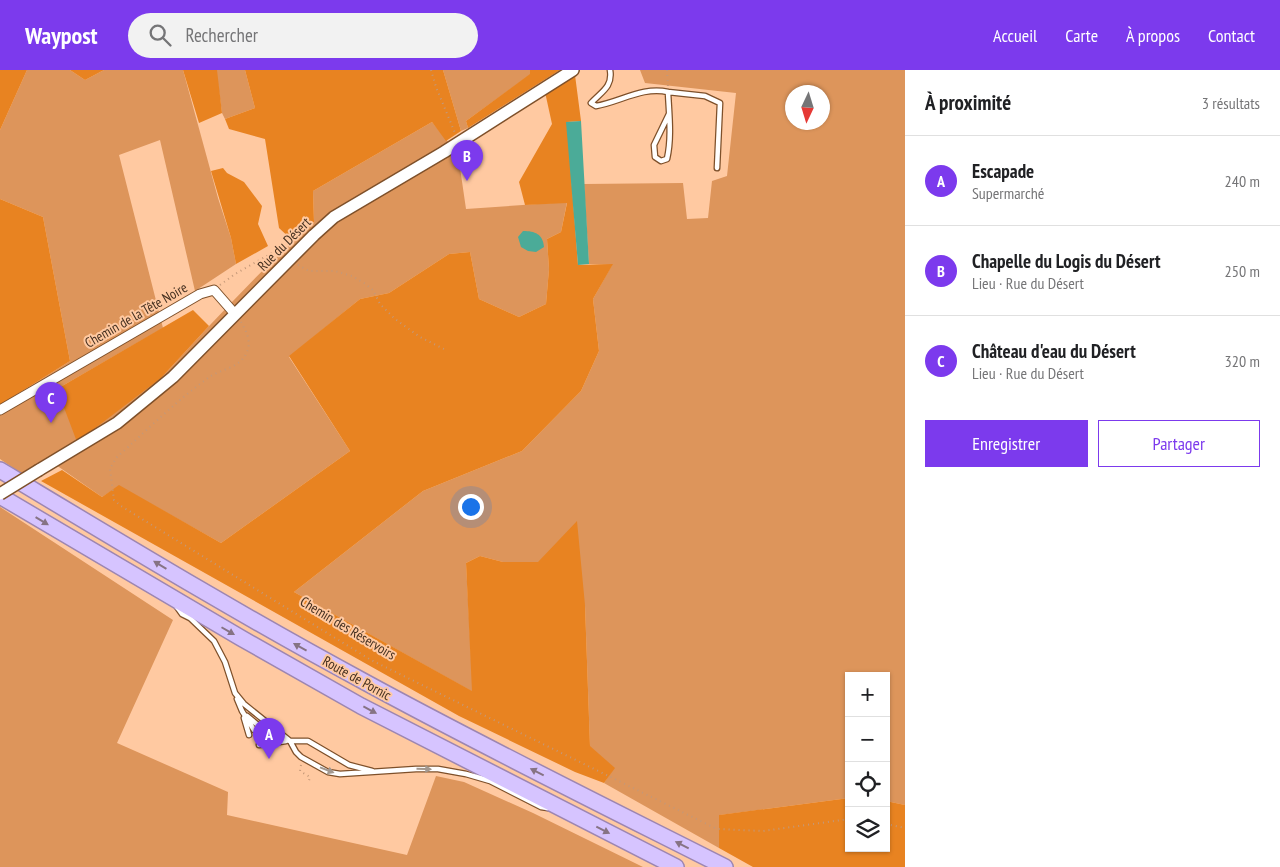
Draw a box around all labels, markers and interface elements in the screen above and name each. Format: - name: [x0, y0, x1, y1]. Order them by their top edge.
- search box: [128, 13, 478, 58]
- text: Waypost: [25, 20, 98, 51]
- icon: search: [146, 21, 174, 49]
- text: Rechercher: [186, 23, 258, 47]
- text: Accueil: [993, 24, 1037, 47]
- text: Carte: [1065, 24, 1098, 47]
- text: À propos: [1126, 24, 1180, 47]
- text: Contact: [1208, 24, 1255, 47]
- north arrow: [785, 85, 830, 130]
- text: À proximité: [925, 89, 1011, 116]
- text: 3 résultats: [1202, 93, 1260, 113]
- pin: B: [451, 140, 483, 181]
- text: Escapade: [972, 159, 1034, 183]
- text: A: [937, 171, 945, 191]
- text: 240 m: [1225, 171, 1260, 191]
- text: Supermarché: [972, 183, 1044, 203]
- street label: Rue du Désert: [253, 213, 315, 275]
- text: Chapelle du Logis du Désert: [972, 249, 1161, 273]
- text: B: [937, 261, 945, 281]
- text: 250 m: [1225, 261, 1260, 281]
- text: Lieu · Rue du Désert: [972, 273, 1084, 293]
- street label: Chemin de la Tête Noire: [81, 278, 191, 352]
- text: Château d'eau du Désert: [972, 339, 1136, 363]
- text: C: [937, 351, 945, 371]
- text: 320 m: [1225, 351, 1260, 371]
- text: Lieu · Rue du Désert: [972, 363, 1084, 383]
- pin: C: [35, 382, 67, 423]
- button: Enregistrer: [925, 420, 1088, 467]
- button: Partager: [1098, 420, 1260, 467]
- your location: [458, 494, 484, 520]
- one-way arrow: [35, 516, 48, 525]
- one-way arrow: [153, 561, 166, 570]
- street label: Chemin des Réservoirs: [297, 592, 399, 664]
- one-way arrow: [221, 627, 235, 635]
- one-way arrow: [293, 643, 308, 651]
- street label: Route de Pornic: [320, 652, 394, 704]
- map controls: [845, 672, 890, 852]
- button: +: [845, 672, 890, 717]
- one-way arrow: [363, 706, 377, 714]
- button: −: [845, 717, 890, 762]
- pin: A: [253, 718, 285, 759]
- button: locate: [845, 762, 890, 807]
- one-way arrow: [417, 765, 433, 773]
- one-way arrow: [320, 766, 335, 774]
- one-way arrow: [529, 768, 544, 776]
- button: layers: [845, 807, 890, 852]
- one-way arrow: [596, 827, 610, 835]
- one-way arrow: [674, 841, 689, 849]

